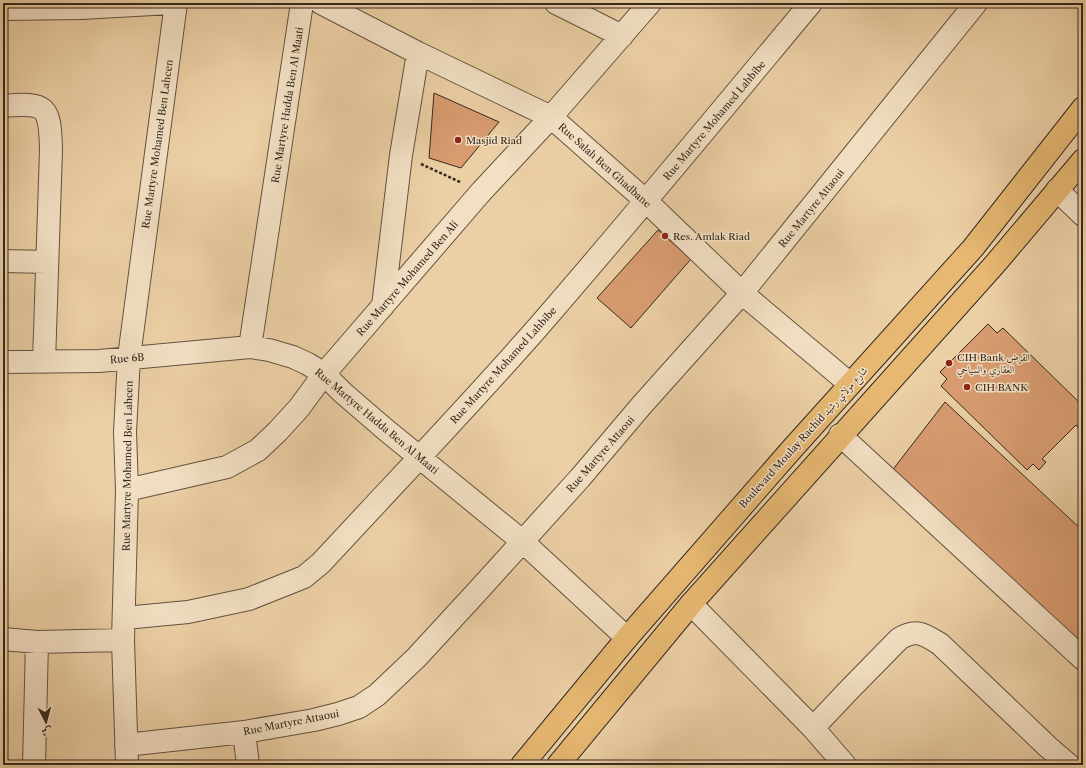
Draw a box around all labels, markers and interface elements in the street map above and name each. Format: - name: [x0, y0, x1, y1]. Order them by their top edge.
- street label: Rue Martyre Hadda Ben Al Maati: [269, 26, 306, 184]
- street label: Rue Martyre Mohamed Lahbibe: [660, 57, 769, 183]
- street label: Rue Martyre Mohamed Ben Lahcen: [139, 58, 176, 229]
- street label: Rue Salah Ben Ghadbane: [556, 120, 654, 211]
- place label: Masjid Riad: [466, 134, 522, 147]
- marker: Masjid Riad: [453, 135, 463, 145]
- street label: Rue Martyre Attaoui: [776, 166, 847, 250]
- street label: Rue Martyre Mohamed Ben Ali: [354, 218, 461, 339]
- place label: Res. Amlak Riad: [673, 230, 750, 243]
- marker: Res. Amlak Riad: [660, 231, 670, 241]
- street label: Rue Martyre Mohamed Lahbibe: [447, 304, 560, 426]
- street label: Rue 6B: [109, 351, 145, 366]
- place label: CIH Bank القرض العقاري والسياحي: [957, 351, 1030, 378]
- marker: CIH Bank القرض العقاري والسياحي: [944, 358, 954, 368]
- street label: Boulevard Moulay Rachid شارع مولاي رشيد: [736, 364, 873, 513]
- street label: Rue Martyre Hadda Ben Al Maati: [312, 366, 441, 477]
- street label: Rue Martyre Mohamed Ben Lahcen: [120, 380, 136, 551]
- place label: CIH BANK: [975, 381, 1029, 394]
- marker: CIH BANK: [962, 382, 972, 392]
- street label: Rue Martyre Attaoui: [564, 413, 637, 495]
- north arrow: [26, 702, 66, 742]
- street label: Rue Martyre Attaoui: [242, 707, 340, 738]
- text: ش: [41, 724, 53, 739]

